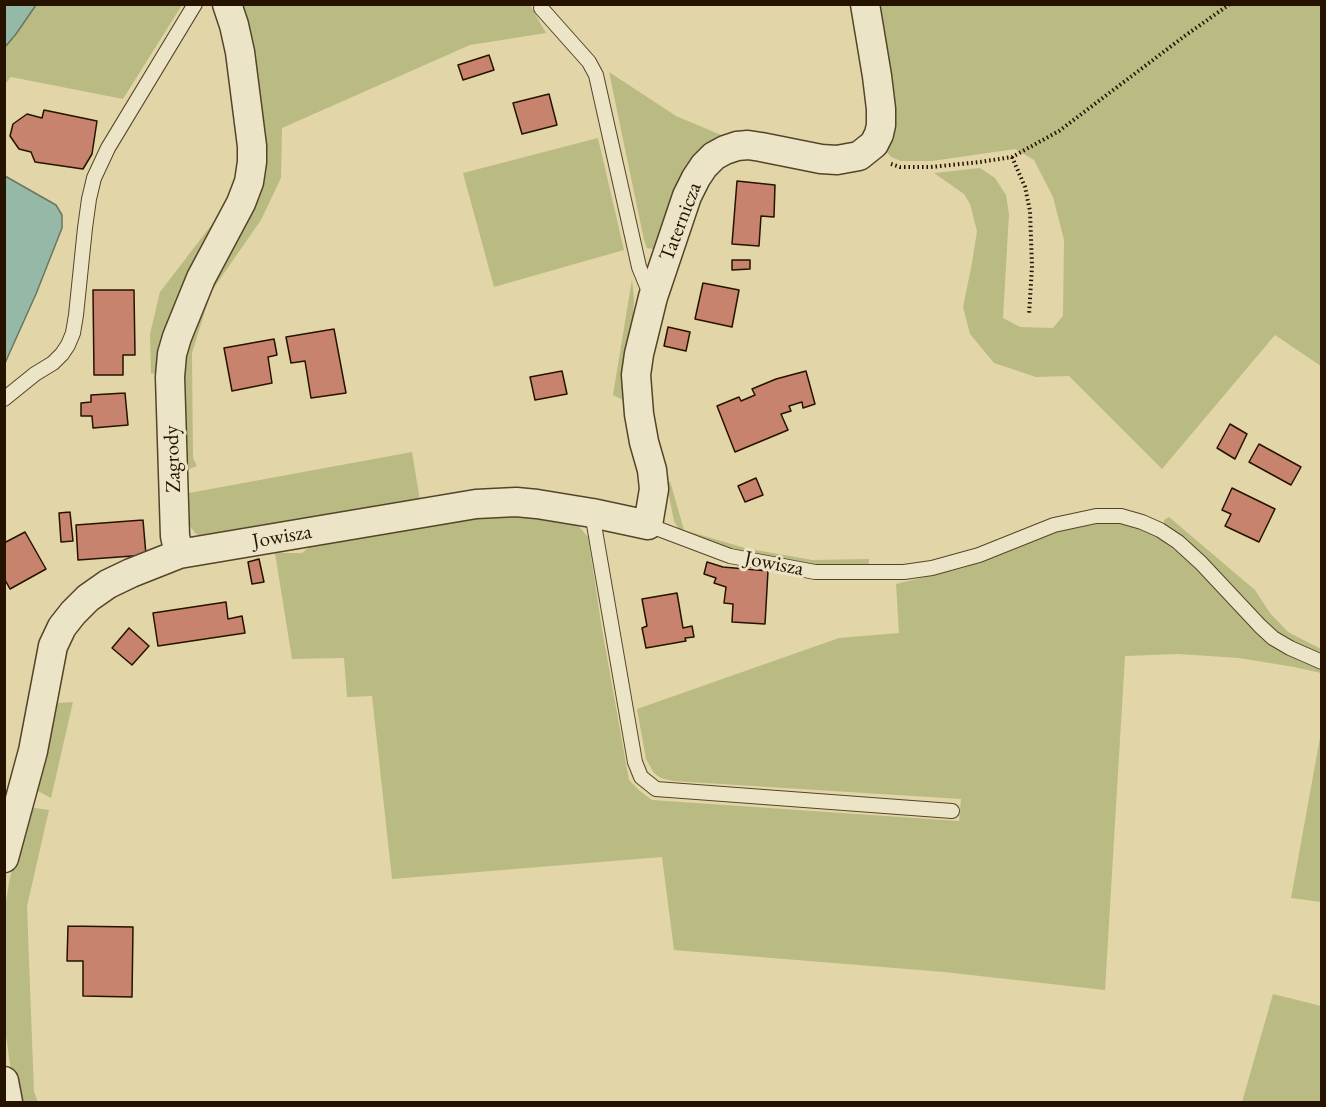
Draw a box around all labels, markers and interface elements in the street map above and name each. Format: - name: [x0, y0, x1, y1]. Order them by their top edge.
- street label: Taternicza: [654, 179, 708, 265]
- street label: Zagrody: [159, 425, 187, 493]
- street label: Jowisza: [250, 519, 314, 555]
- street label: Jowisza: [742, 546, 806, 582]

